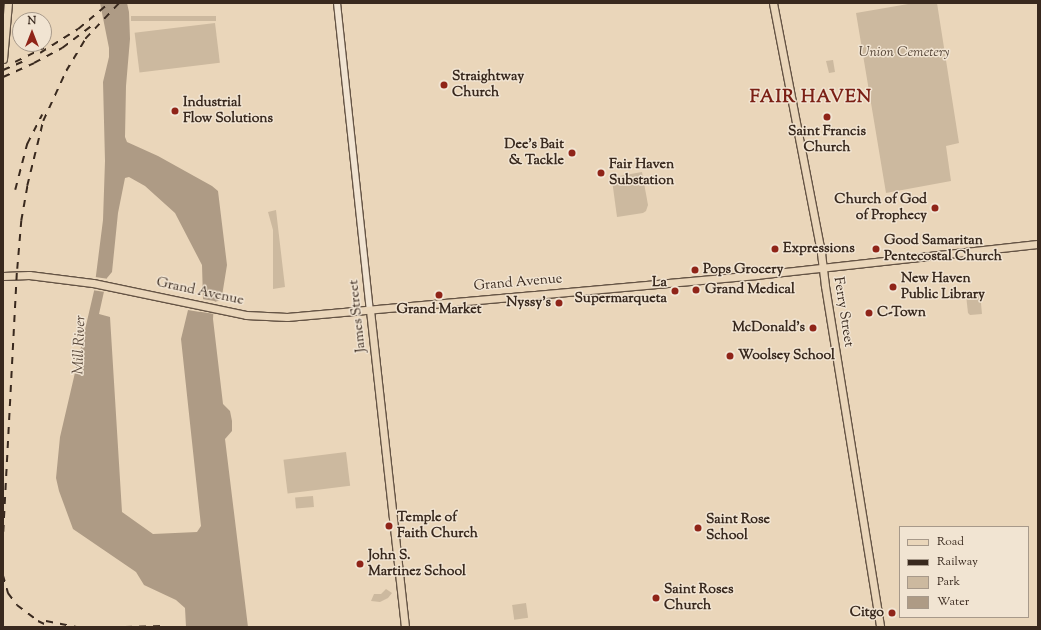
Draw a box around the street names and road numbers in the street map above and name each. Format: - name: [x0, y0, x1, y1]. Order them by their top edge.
- street label: Grand Avenue: [473, 271, 563, 295]
- street label: Grand Avenue: [155, 275, 245, 309]
- street label: Ferry Street: [829, 276, 857, 348]
- street label: James Street: [346, 279, 370, 353]

